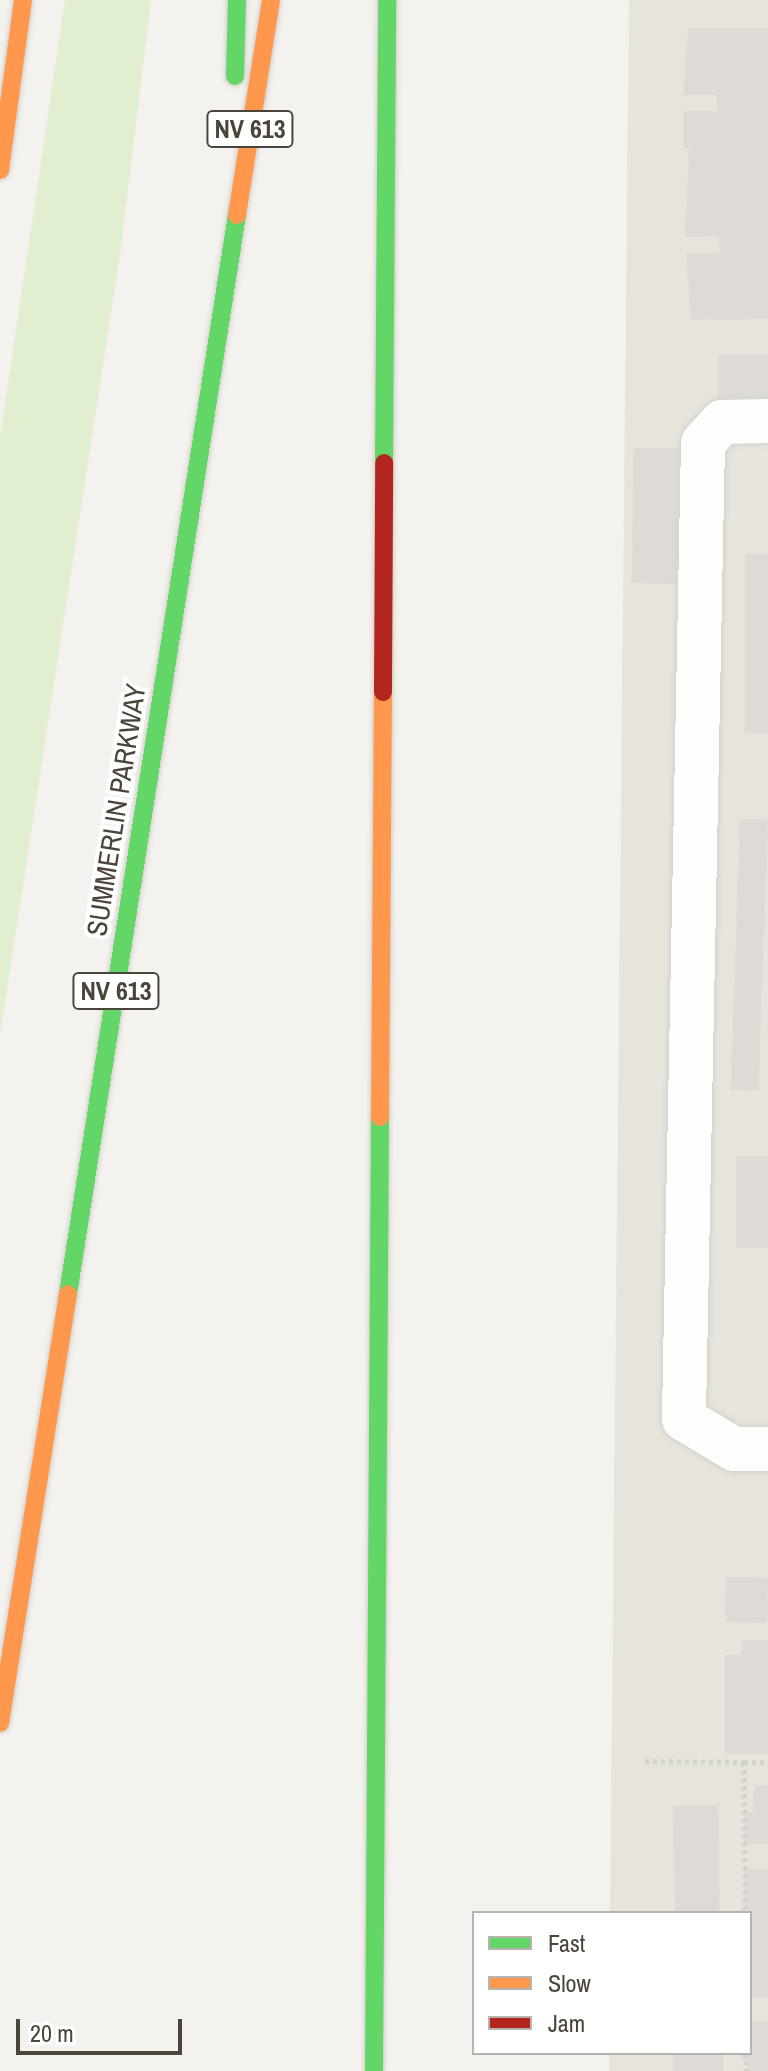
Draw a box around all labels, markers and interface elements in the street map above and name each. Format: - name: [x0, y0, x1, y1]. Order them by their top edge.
- road number: NV 613: [206, 107, 294, 151]
- street label: SUMMERLIN PARKWAY: [79, 682, 153, 938]
- road number: NV 613: [72, 969, 160, 1013]
- legend: [472, 1911, 752, 2055]
- text: Fast: [548, 1927, 585, 1959]
- text: Slow: [548, 1967, 591, 1999]
- scale bar: [20, 2003, 186, 2053]
- text: Jam: [548, 2007, 585, 2039]
- text: 20 m: [30, 2017, 74, 2049]

